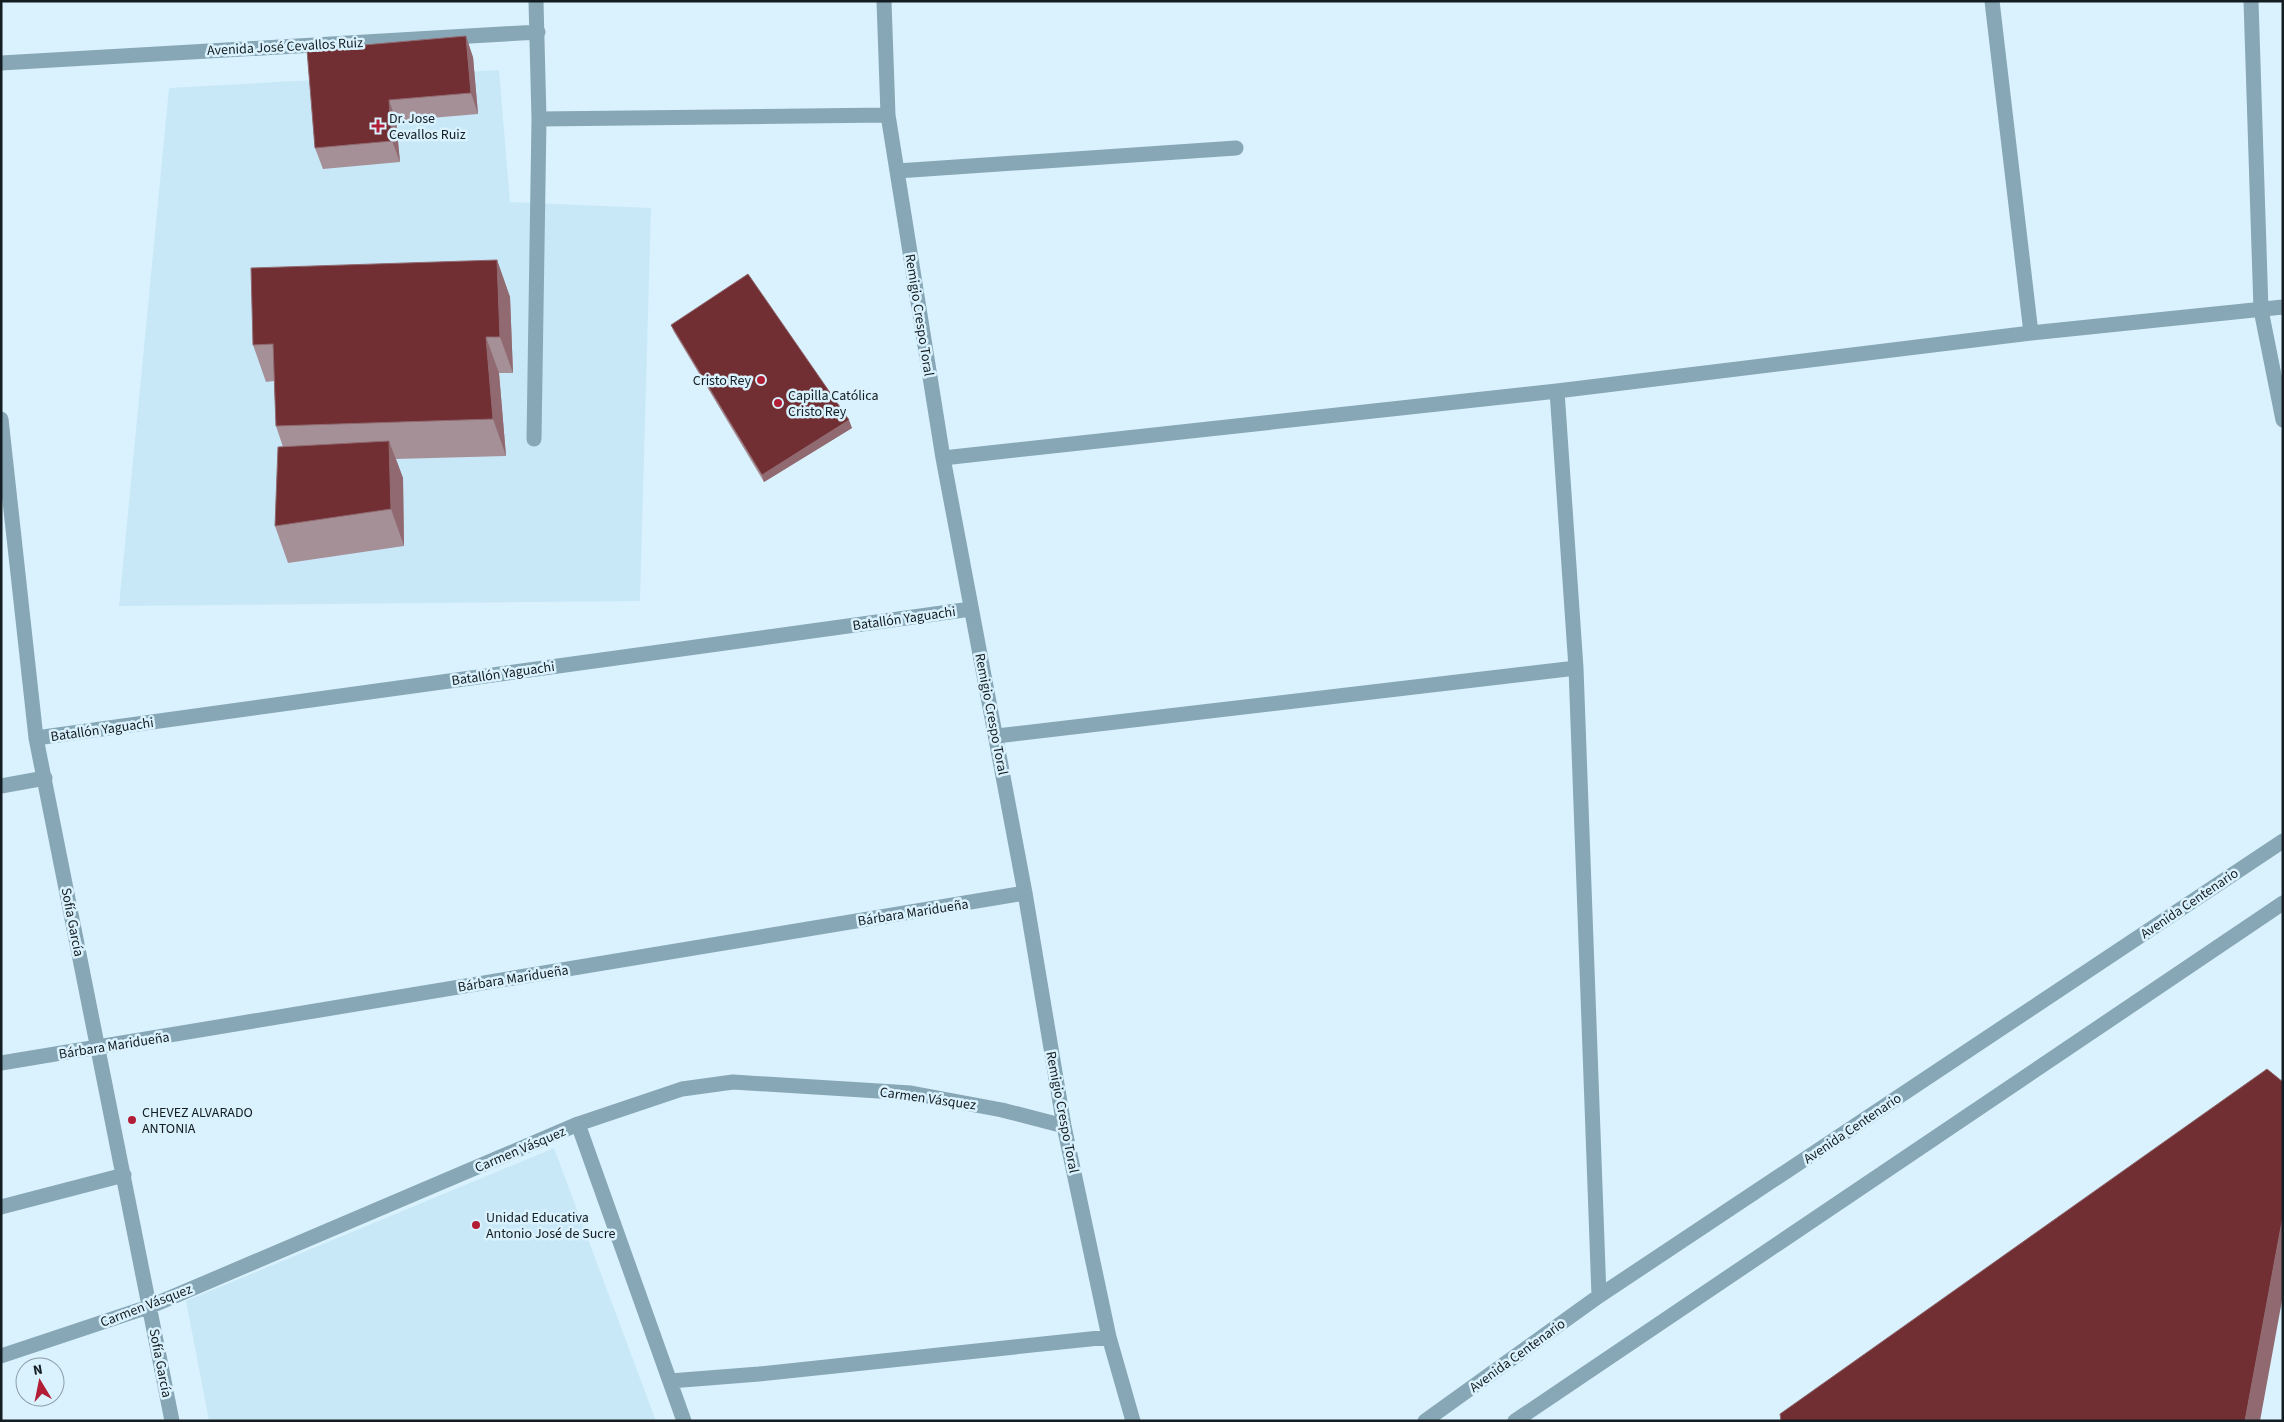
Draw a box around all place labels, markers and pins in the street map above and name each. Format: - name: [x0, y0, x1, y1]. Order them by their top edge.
- place label: Dr. Jose Cevallos Ruiz: [389, 109, 466, 145]
- marker: Dr. Jose Cevallos Ruiz: [371, 119, 385, 133]
- place label: Cristo Rey: [693, 371, 751, 391]
- marker: Cristo Rey: [755, 374, 767, 386]
- place label: Capilla Católica Cristo Rey: [788, 386, 879, 422]
- marker: Capilla Católica Cristo Rey: [772, 397, 784, 409]
- place label: CHEVEZ ALVARADO ANTONIA: [142, 1103, 253, 1139]
- marker: CHEVEZ ALVARADO ANTONIA: [126, 1114, 138, 1126]
- place label: Unidad Educativa Antonio José de Sucre: [486, 1208, 615, 1244]
- marker: Unidad Educativa Antonio José de Sucre: [470, 1219, 482, 1231]

